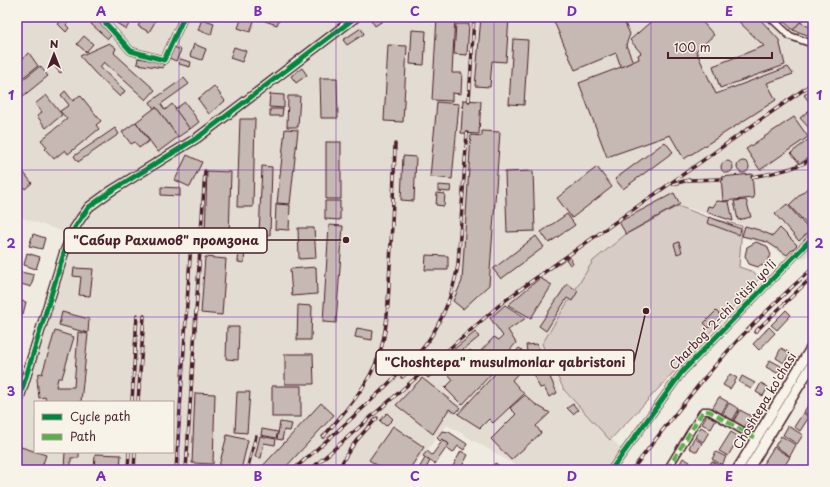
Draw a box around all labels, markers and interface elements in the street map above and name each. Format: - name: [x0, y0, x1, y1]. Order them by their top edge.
- text: A: [96, 1, 106, 20]
- text: B: [254, 1, 263, 20]
- text: C: [410, 1, 420, 20]
- text: D: [567, 1, 577, 20]
- text: E: [725, 1, 733, 20]
- north arrow: [34, 34, 74, 74]
- scale bar: [668, 34, 772, 60]
- text: N: [50, 35, 59, 52]
- text: 100 m: [674, 38, 711, 56]
- text: 1: [8, 85, 14, 104]
- text: 1: [816, 85, 822, 104]
- callout: "Сабир Рахимов" промзона: [64, 228, 267, 253]
- text: "Сабир Рахимов" промзона: [73, 230, 259, 249]
- text: 2: [6, 233, 16, 252]
- text: 2: [814, 233, 824, 252]
- street label: Charbog' 2-chi o'tish yo'li: [665, 255, 780, 374]
- street label: Choshtepa ko'chasi: [728, 349, 800, 452]
- callout: "Choshtepa" musulmonlar qabristoni: [376, 350, 634, 375]
- text: "Choshtepa" musulmonlar qabristoni: [385, 352, 626, 371]
- text: 3: [7, 381, 16, 400]
- text: 3: [815, 381, 824, 400]
- legend: [34, 401, 174, 453]
- text: Cycle path: [70, 407, 131, 425]
- text: Path: [70, 427, 96, 445]
- text: A: [96, 466, 106, 485]
- text: B: [254, 466, 263, 485]
- text: C: [410, 466, 420, 485]
- text: D: [567, 466, 577, 485]
- text: E: [725, 466, 733, 485]

